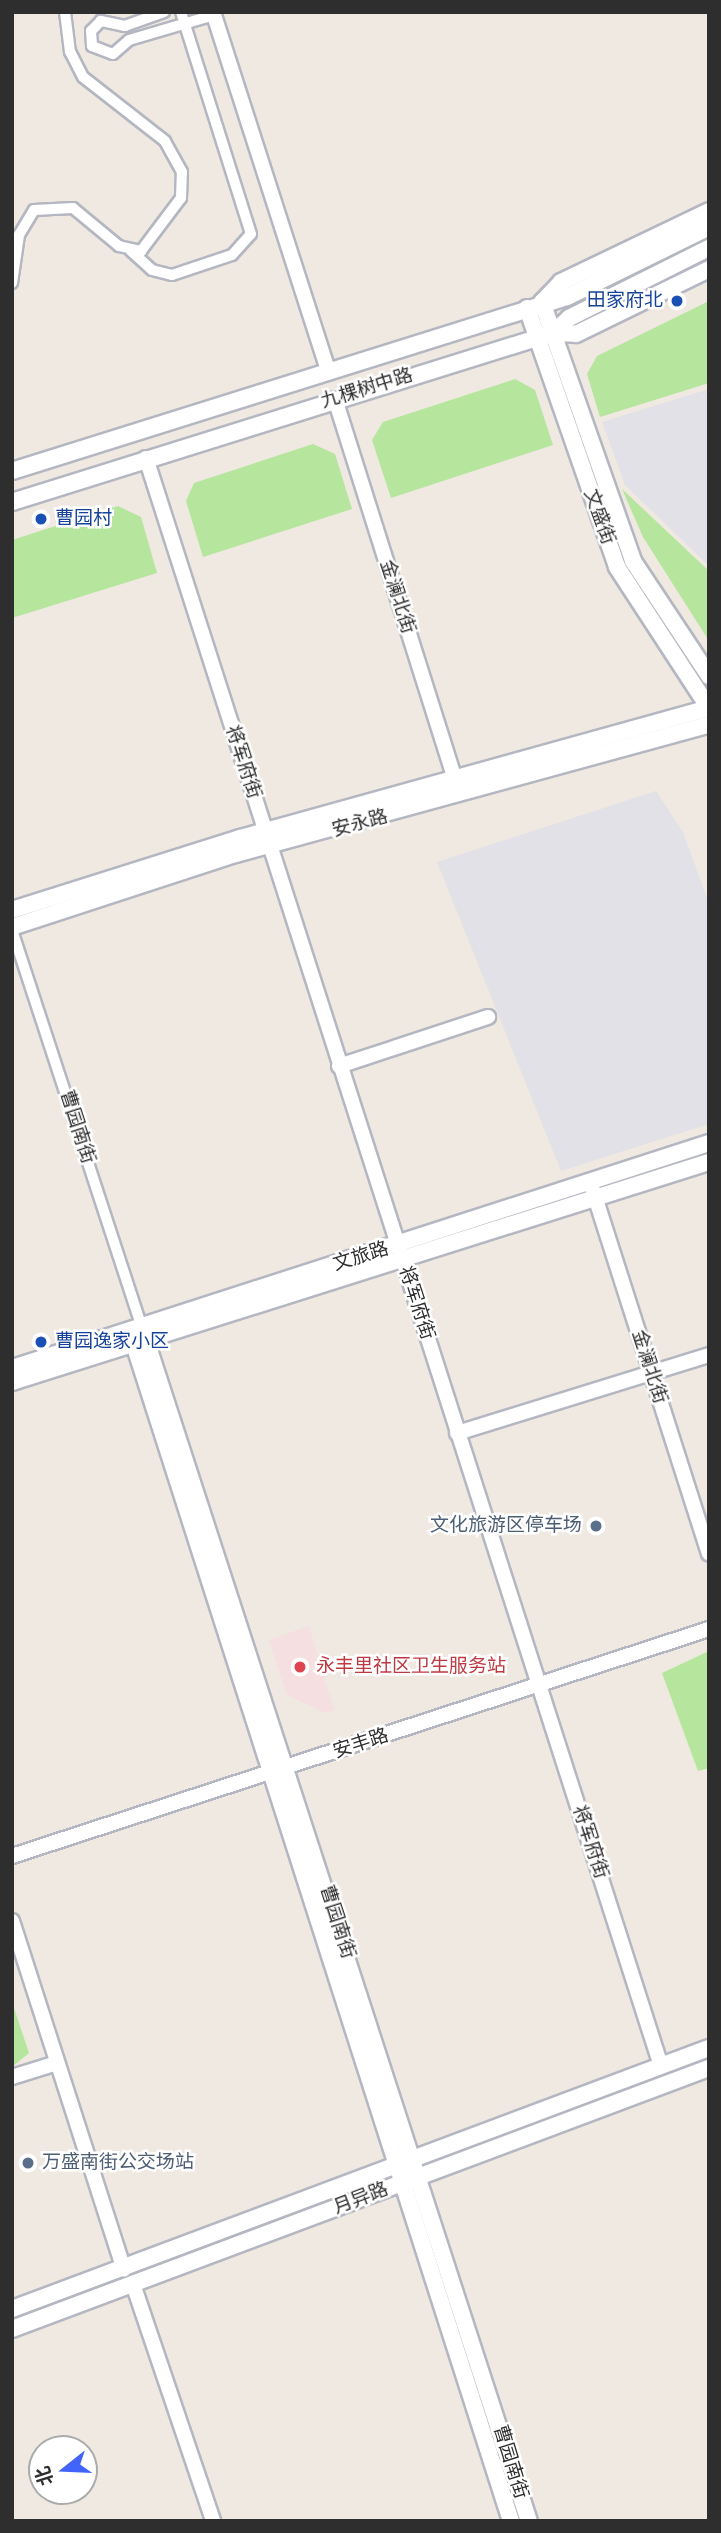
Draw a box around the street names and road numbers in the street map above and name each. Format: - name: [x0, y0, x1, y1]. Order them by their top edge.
- street label: 九棵树中路: [318, 364, 416, 414]
- street label: 文盛街: [579, 486, 619, 548]
- street label: 金澜北街: [374, 557, 420, 637]
- street label: 将军府街: [220, 722, 266, 802]
- street label: 安永路: [330, 806, 390, 842]
- street label: 曹园南街: [54, 1087, 100, 1167]
- street label: 文旅路: [330, 1238, 392, 1276]
- street label: 将军府街: [393, 1263, 439, 1343]
- street label: 金澜北街: [626, 1327, 672, 1407]
- street label: 安丰路: [330, 1724, 392, 1764]
- street label: 将军府街: [567, 1802, 613, 1882]
- street label: 曹园南街: [314, 1882, 360, 1962]
- street label: 月异路: [330, 2178, 392, 2220]
- street label: 曹园南街: [488, 2422, 532, 2502]

